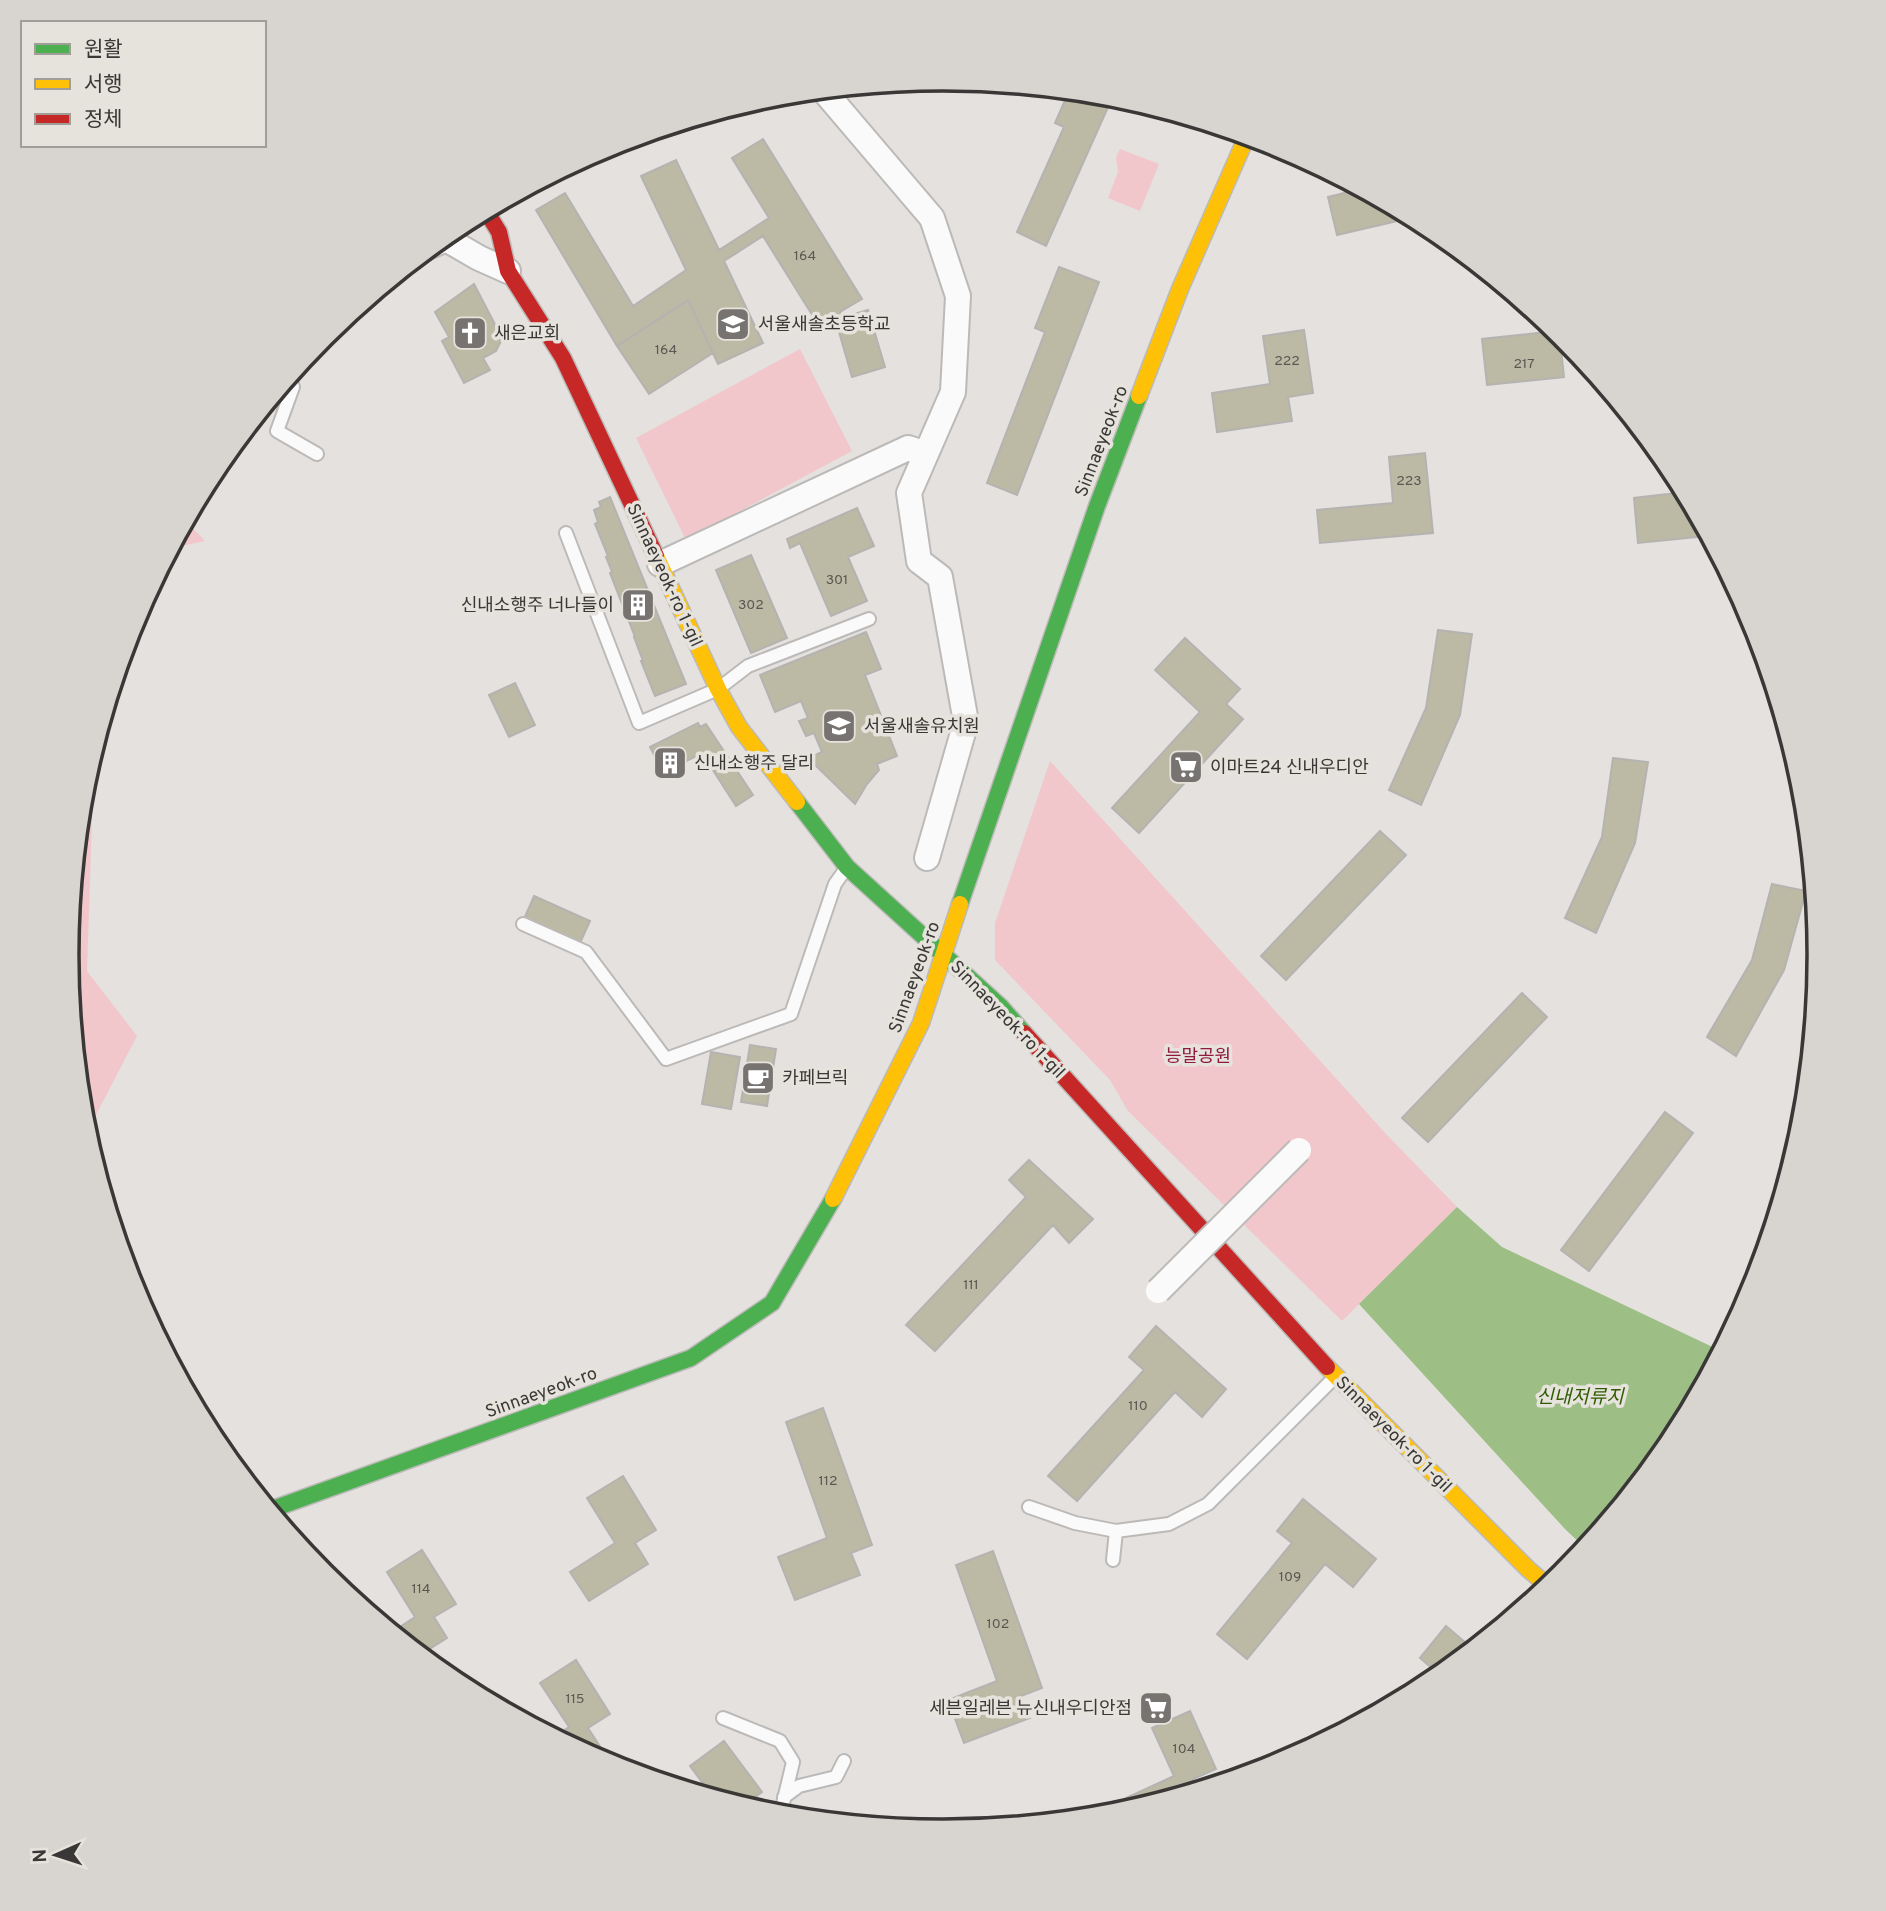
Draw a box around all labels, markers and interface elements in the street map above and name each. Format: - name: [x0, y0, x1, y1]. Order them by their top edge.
- legend: [21, 21, 266, 147]
- text: 원활: [84, 37, 123, 64]
- text: 서행: [84, 72, 123, 99]
- text: 정체: [84, 107, 123, 134]
- house number: 164: [794, 248, 816, 265]
- school or university icon: 서울새솔초등학교: [714, 305, 752, 343]
- church icon: 새은교회: [451, 314, 489, 352]
- place label: 서울새솔초등학교: [758, 314, 890, 337]
- place label: 새은교회: [494, 323, 560, 346]
- house number: 164: [655, 342, 677, 359]
- house number: 222: [1274, 353, 1300, 370]
- house number: 217: [1513, 356, 1535, 373]
- street label: Sinnaeyeok-ro: [1071, 383, 1134, 500]
- house number: 223: [1396, 473, 1422, 490]
- street label: Sinnaeyeok-ro 1-gil: [620, 500, 707, 651]
- house number: 301: [826, 572, 848, 589]
- building icon: 신내소행주 너나들이: [619, 586, 657, 624]
- place label: 신내소행주 너나들이: [461, 595, 614, 618]
- house number: 302: [738, 597, 764, 614]
- school or university icon: 서울새솔유치원: [820, 707, 858, 745]
- place label: 서울새솔유치원: [864, 716, 980, 739]
- building icon: 신내소행주 달리: [651, 744, 689, 782]
- supermarket icon: 이마트24 신내우디안: [1167, 748, 1205, 786]
- place label: 신내소행주 달리: [694, 753, 814, 776]
- place label: 이마트24 신내우디안: [1210, 757, 1369, 780]
- street label: Sinnaeyeok-ro: [885, 918, 946, 1037]
- street label: Sinnaeyeok-ro 1-gil: [945, 956, 1069, 1084]
- park label: 능말공원: [1165, 1046, 1231, 1069]
- cafe icon: 카페브릭: [739, 1059, 777, 1097]
- place label: 카페브릭: [782, 1068, 848, 1091]
- house number: 111: [963, 1277, 979, 1294]
- street label: Sinnaeyeok-ro: [482, 1363, 601, 1424]
- street label: Sinnaeyeok-ro 1-gil: [1330, 1372, 1456, 1498]
- water label: 신내저류지: [1536, 1386, 1625, 1410]
- house number: 110: [1128, 1398, 1148, 1415]
- house number: 112: [818, 1473, 838, 1490]
- house number: 109: [1279, 1569, 1301, 1586]
- house number: 114: [412, 1581, 430, 1598]
- house number: 102: [987, 1616, 1009, 1633]
- supermarket icon: 세븐일레븐 뉴신내우디안점: [1137, 1689, 1175, 1727]
- house number: 115: [565, 1691, 585, 1708]
- place label: 세븐일레븐 뉴신내우디안점: [929, 1698, 1132, 1721]
- house number: 104: [1173, 1741, 1195, 1758]
- north arrow: [21, 1820, 91, 1890]
- text: N: [29, 1848, 53, 1863]

